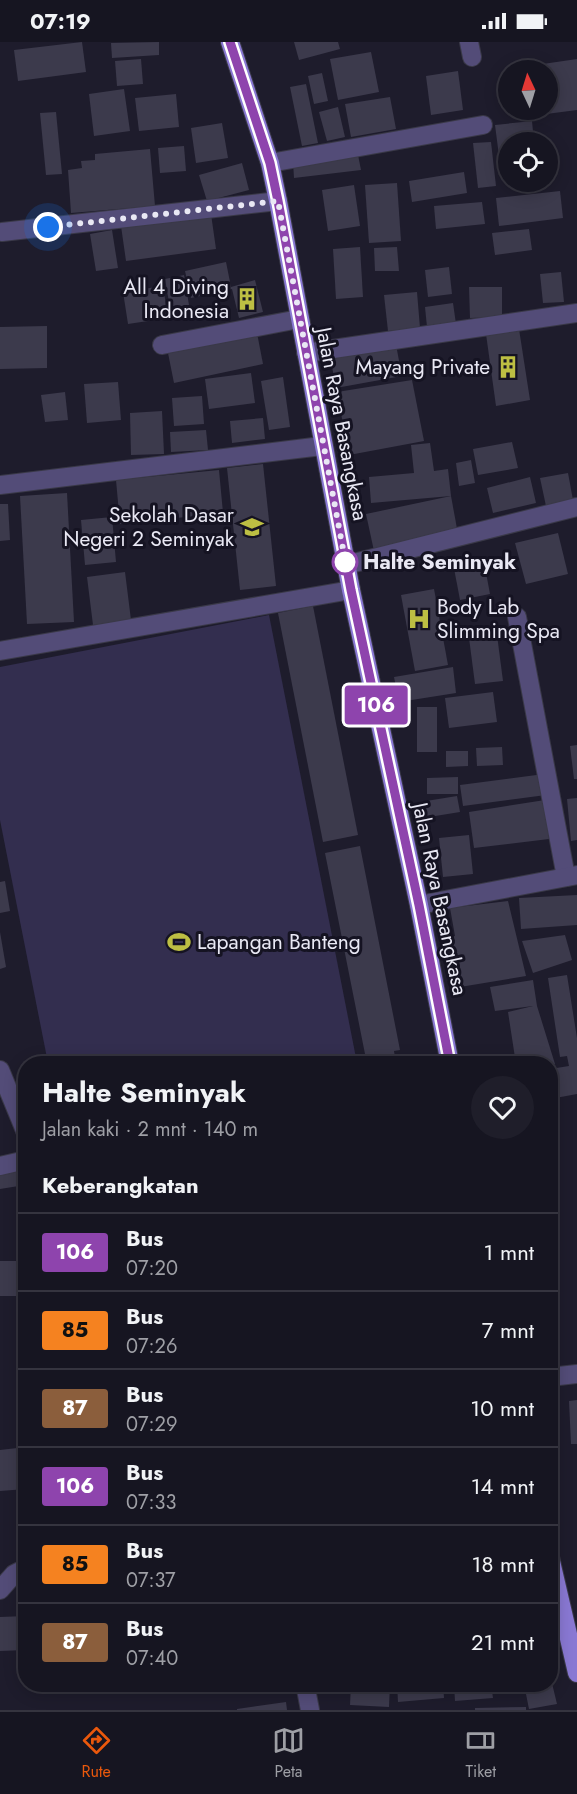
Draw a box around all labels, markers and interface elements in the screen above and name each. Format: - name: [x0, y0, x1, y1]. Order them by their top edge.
- text: 07:19: [30, 5, 91, 37]
- north arrow: [498, 60, 558, 120]
- map controls: [498, 60, 558, 192]
- button: locate: [498, 132, 558, 192]
- your location: [33, 212, 63, 242]
- place label: All 4 Diving Indonesia: [123, 272, 229, 326]
- building icon: All 4 Diving Indonesia: [234, 286, 260, 312]
- street label: Jalan Raya Basangkasa: [308, 322, 375, 523]
- place label: Mayang Private: [355, 352, 490, 382]
- building icon: Mayang Private: [495, 354, 521, 380]
- place label: Sekolah Dasar Negeri 2 Seminyak: [63, 500, 235, 554]
- school or university icon: Sekolah Dasar Negeri 2 Seminyak: [239, 514, 265, 540]
- place label: Halte Seminyak: [363, 547, 516, 577]
- marker: Halte Seminyak: [332, 549, 358, 575]
- place label: Body Lab Slimming Spa: [437, 592, 560, 646]
- hospital icon: Body Lab Slimming Spa: [406, 606, 432, 632]
- line badge: 106: [342, 686, 410, 724]
- text: 106: [357, 690, 395, 720]
- street label: Jalan Raya Basangkasa: [404, 797, 475, 998]
- place label: Lapangan Banteng: [197, 927, 361, 957]
- sports icon: Lapangan Banteng: [166, 929, 192, 955]
- text: Halte Seminyak: [42, 1072, 246, 1113]
- button: heart: [471, 1076, 534, 1139]
- text: Jalan kaki · 2 mnt · 140 m: [42, 1115, 258, 1144]
- text: Keberangkatan: [42, 1169, 199, 1201]
- text: Bus: [126, 1222, 163, 1254]
- text: 1 mnt: [484, 1236, 534, 1268]
- text: 106: [56, 1237, 94, 1267]
- text: 07:20: [126, 1254, 178, 1283]
- text: Bus: [126, 1300, 163, 1332]
- text: 7 mnt: [482, 1314, 534, 1346]
- text: 85: [62, 1315, 88, 1345]
- text: 07:26: [126, 1332, 177, 1361]
- text: Bus: [126, 1378, 163, 1410]
- text: 10 mnt: [470, 1392, 534, 1424]
- text: 87: [62, 1393, 88, 1423]
- text: 07:29: [126, 1410, 177, 1439]
- text: Bus: [126, 1456, 163, 1488]
- text: 14 mnt: [471, 1470, 534, 1502]
- text: 106: [56, 1471, 94, 1501]
- text: 07:33: [126, 1488, 176, 1517]
- text: Bus: [126, 1534, 163, 1566]
- text: 18 mnt: [471, 1548, 534, 1580]
- text: 85: [62, 1549, 88, 1579]
- text: 07:37: [126, 1566, 176, 1595]
- text: Bus: [126, 1612, 163, 1644]
- text: 21 mnt: [471, 1626, 534, 1658]
- text: 87: [62, 1627, 88, 1657]
- text: 07:40: [126, 1644, 178, 1673]
- tab: Rute: [80, 1724, 113, 1783]
- tab: Peta: [272, 1724, 305, 1783]
- tab: Tiket: [464, 1724, 497, 1783]

